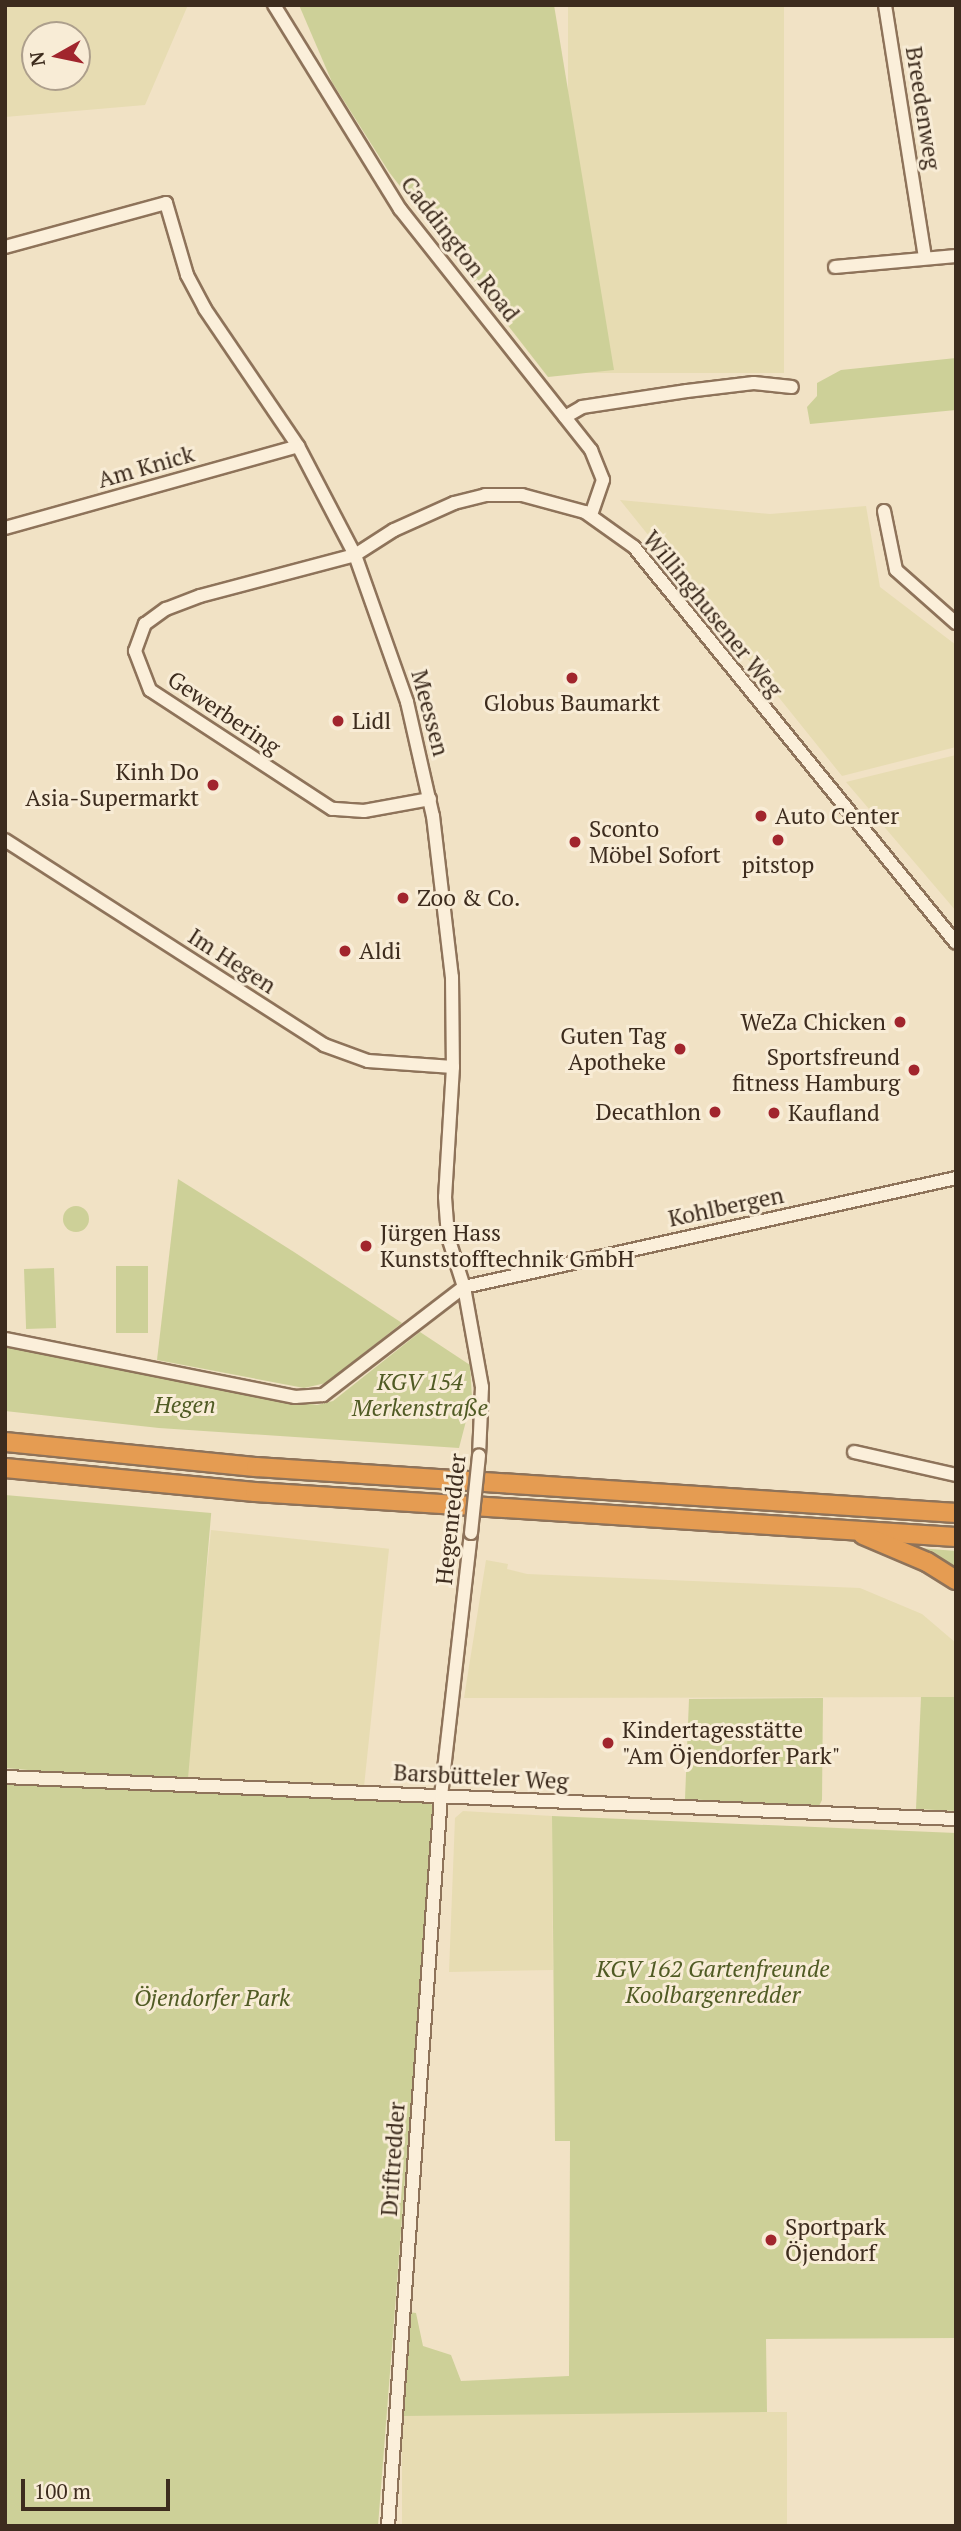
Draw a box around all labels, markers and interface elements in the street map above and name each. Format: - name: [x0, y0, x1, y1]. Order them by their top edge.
- north arrow: [21, 21, 91, 91]
- street label: Breedenweg: [900, 44, 946, 172]
- text: N: [23, 50, 50, 68]
- street label: Caddington Road: [395, 171, 525, 327]
- street label: Am Knick: [95, 440, 197, 494]
- street label: Willinghusener Weg: [637, 525, 789, 703]
- street label: Gewerbering: [162, 665, 286, 761]
- street label: Meessen: [405, 667, 455, 759]
- marker: Globus Baumarkt: [564, 670, 580, 686]
- place label: Globus Baumarkt: [484, 689, 660, 717]
- place label: Lidl: [352, 707, 391, 735]
- marker: Lidl: [330, 713, 346, 729]
- place label: Kinh Do Asia-Supermarkt: [25, 758, 199, 812]
- marker: Kinh Do Asia-Supermarkt: [205, 777, 221, 793]
- place label: Auto Center: [775, 802, 899, 830]
- marker: Auto Center: [753, 808, 769, 824]
- place label: Sconto Möbel Sofort: [589, 815, 721, 869]
- marker: pitstop: [770, 832, 786, 848]
- marker: Sconto Möbel Sofort: [567, 834, 583, 850]
- place label: pitstop: [742, 851, 814, 879]
- place label: Zoo & Co.: [417, 884, 520, 912]
- marker: Zoo & Co.: [395, 890, 411, 906]
- street label: Im Hegen: [183, 922, 281, 1000]
- place label: Aldi: [359, 937, 401, 965]
- marker: Aldi: [337, 943, 353, 959]
- place label: WeZa Chicken: [740, 1008, 886, 1036]
- marker: WeZa Chicken: [892, 1014, 908, 1030]
- place label: Guten Tag Apotheke: [560, 1022, 666, 1076]
- marker: Guten Tag Apotheke: [672, 1041, 688, 1057]
- place label: Sportsfreund fitness Hamburg: [732, 1043, 900, 1097]
- marker: Sportsfreund fitness Hamburg: [906, 1062, 922, 1078]
- place label: Decathlon: [595, 1098, 701, 1126]
- place label: Kaufland: [788, 1099, 880, 1127]
- marker: Decathlon: [707, 1104, 723, 1120]
- marker: Kaufland: [766, 1105, 782, 1121]
- street label: Kohlbergen: [666, 1181, 786, 1233]
- place label: Jürgen Hass Kunststofftechnik GmbH: [380, 1219, 634, 1273]
- marker: Jürgen Hass Kunststofftechnik GmbH: [358, 1238, 374, 1254]
- park label: KGV 154 Merkenstraße: [352, 1368, 488, 1422]
- park label: Hegen: [154, 1391, 216, 1419]
- street label: Hegenredder: [430, 1452, 472, 1586]
- place label: Kindertagesstätte "Am Öjendorfer Park": [622, 1716, 840, 1770]
- marker: Kindertagesstätte "Am Öjendorfer Park": [600, 1735, 616, 1751]
- street label: Barsbütteler Weg: [393, 1759, 569, 1795]
- park label: KGV 162 Gartenfreunde Koolbargenredder: [596, 1955, 830, 2009]
- park label: Öjendorfer Park: [134, 1984, 290, 2012]
- street label: Driftredder: [375, 2101, 411, 2217]
- place label: Sportpark Öjendorf: [785, 2213, 886, 2267]
- marker: Sportpark Öjendorf: [763, 2232, 779, 2248]
- scale bar: [24, 2464, 173, 2508]
- text: 100 m: [34, 2477, 91, 2505]

